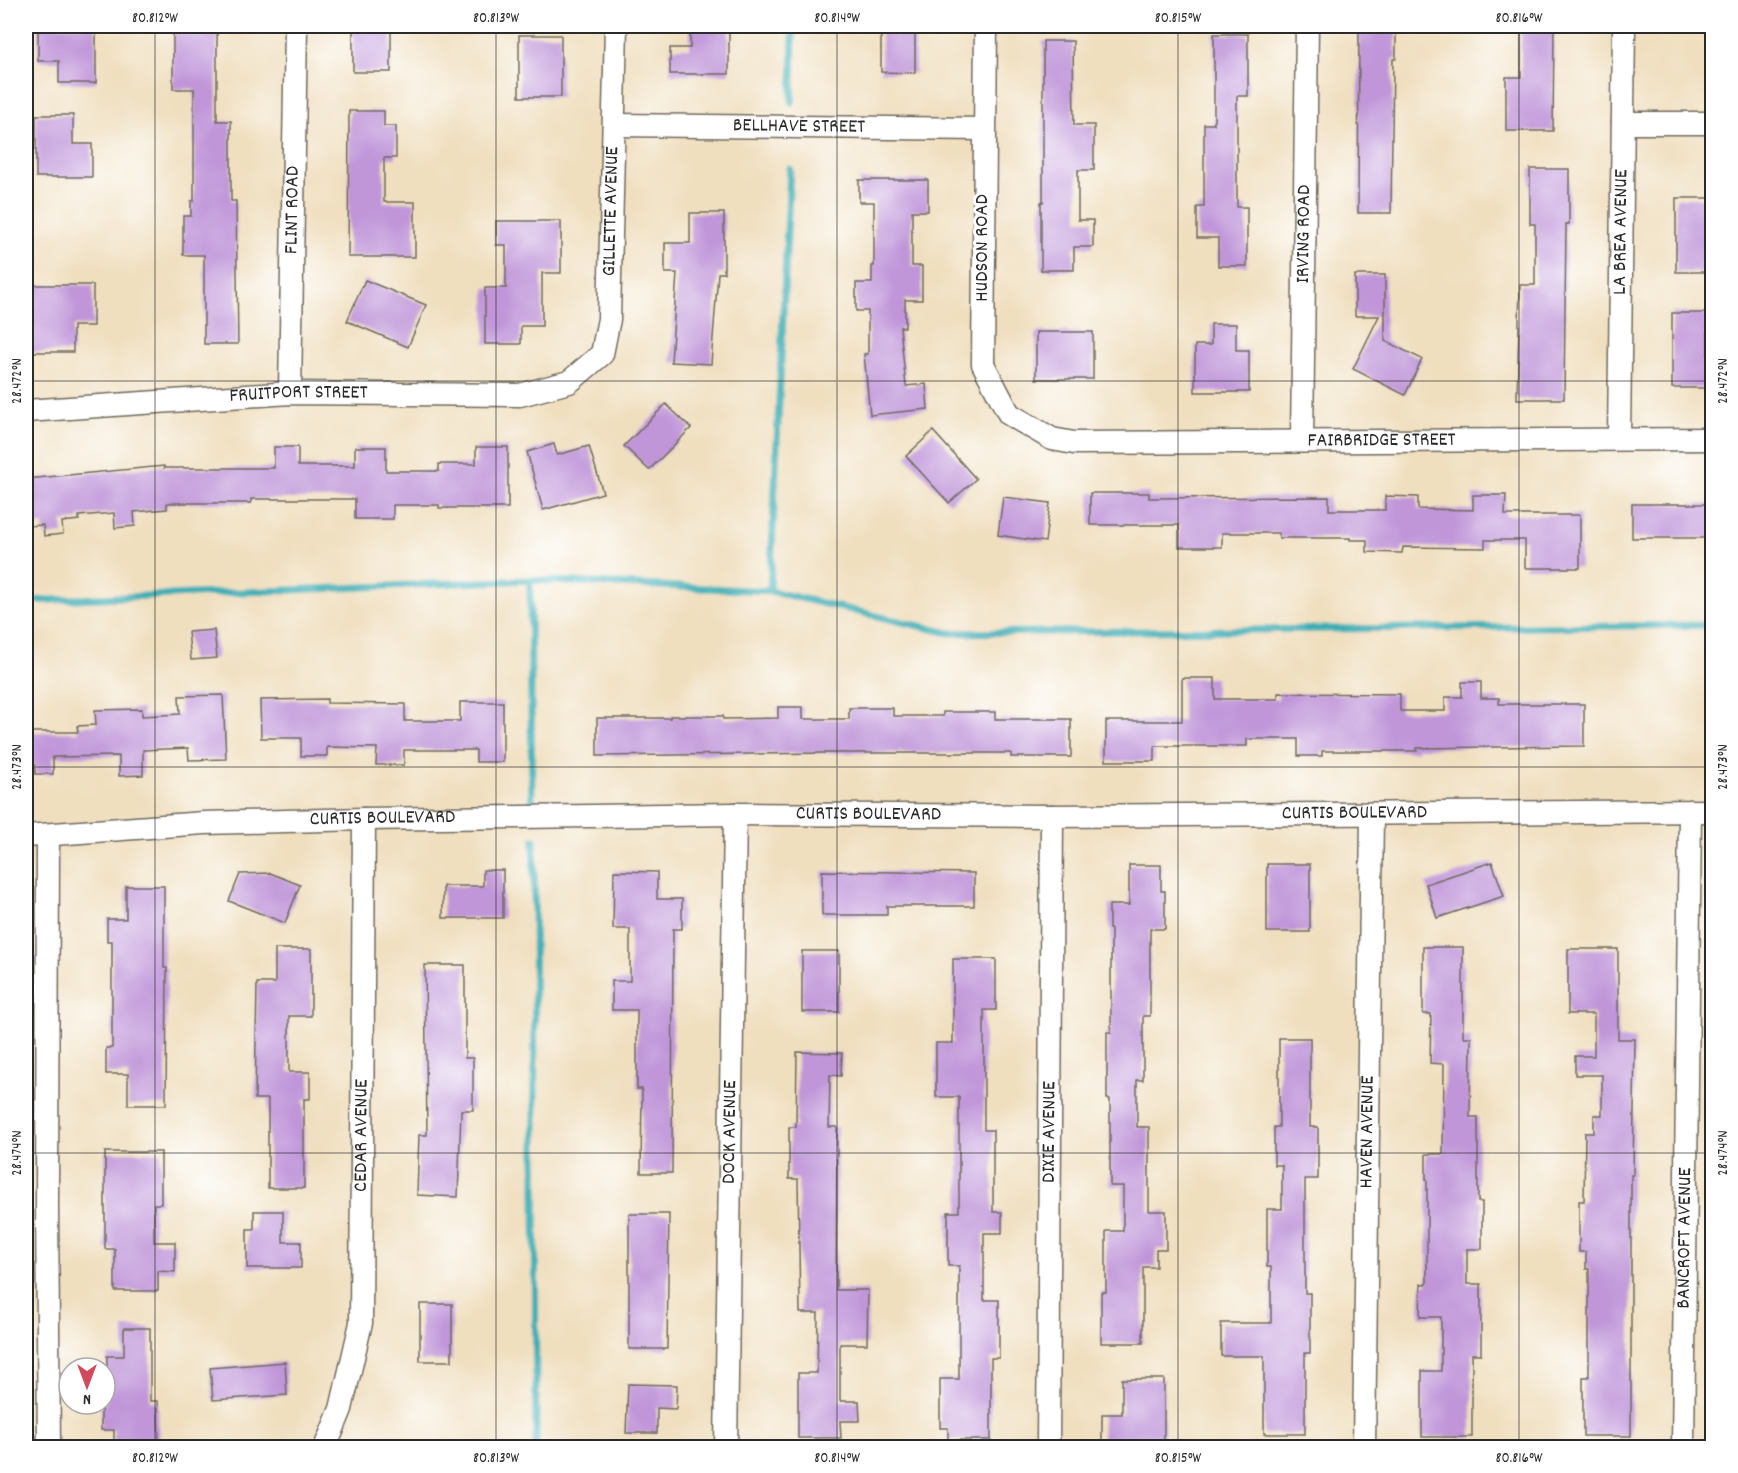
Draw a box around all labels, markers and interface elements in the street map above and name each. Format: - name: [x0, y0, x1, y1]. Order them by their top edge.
- text: 80.812°W: [132, 8, 178, 30]
- text: 80.813°W: [473, 8, 519, 30]
- text: 80.814°W: [814, 8, 860, 30]
- text: 80.815°W: [1155, 8, 1202, 30]
- text: 80.816°W: [1496, 8, 1543, 30]
- street label: BELLHAVE STREET: [733, 112, 865, 142]
- street label: GILLETTE AVENUE: [596, 146, 627, 277]
- street label: FLINT ROAD: [278, 166, 308, 254]
- street label: LA BREA AVENUE: [1607, 169, 1636, 295]
- street label: IRVING ROAD: [1290, 184, 1319, 284]
- street label: HUDSON ROAD: [969, 194, 997, 302]
- text: 28.472°N: [7, 358, 29, 404]
- text: 28.472°N: [1713, 358, 1735, 404]
- street label: FRUITPORT STREET: [228, 379, 368, 411]
- street label: FAIRBRIDGE STREET: [1307, 427, 1456, 456]
- text: 28.473°N: [7, 744, 29, 790]
- text: 28.473°N: [1713, 744, 1735, 790]
- street label: CURTIS BOULEVARD: [1282, 799, 1427, 828]
- street label: CURTIS BOULEVARD: [796, 800, 941, 829]
- street label: CURTIS BOULEVARD: [309, 804, 455, 834]
- street label: HAVEN AVENUE: [1353, 1076, 1383, 1189]
- street label: CEDAR AVENUE: [348, 1079, 376, 1192]
- street label: DOCK AVENUE: [716, 1080, 745, 1184]
- street label: DIXIE AVENUE: [1036, 1081, 1064, 1183]
- text: 28.474°N: [7, 1130, 29, 1176]
- text: 28.474°N: [1713, 1130, 1735, 1176]
- street label: BANCROFT AVENUE: [1671, 1167, 1700, 1309]
- north arrow: [57, 1356, 117, 1416]
- text: N: [83, 1387, 91, 1410]
- text: 80.812°W: [132, 1448, 178, 1470]
- text: 80.813°W: [473, 1448, 519, 1470]
- text: 80.814°W: [814, 1448, 860, 1470]
- text: 80.815°W: [1155, 1448, 1202, 1470]
- text: 80.816°W: [1496, 1448, 1543, 1470]

